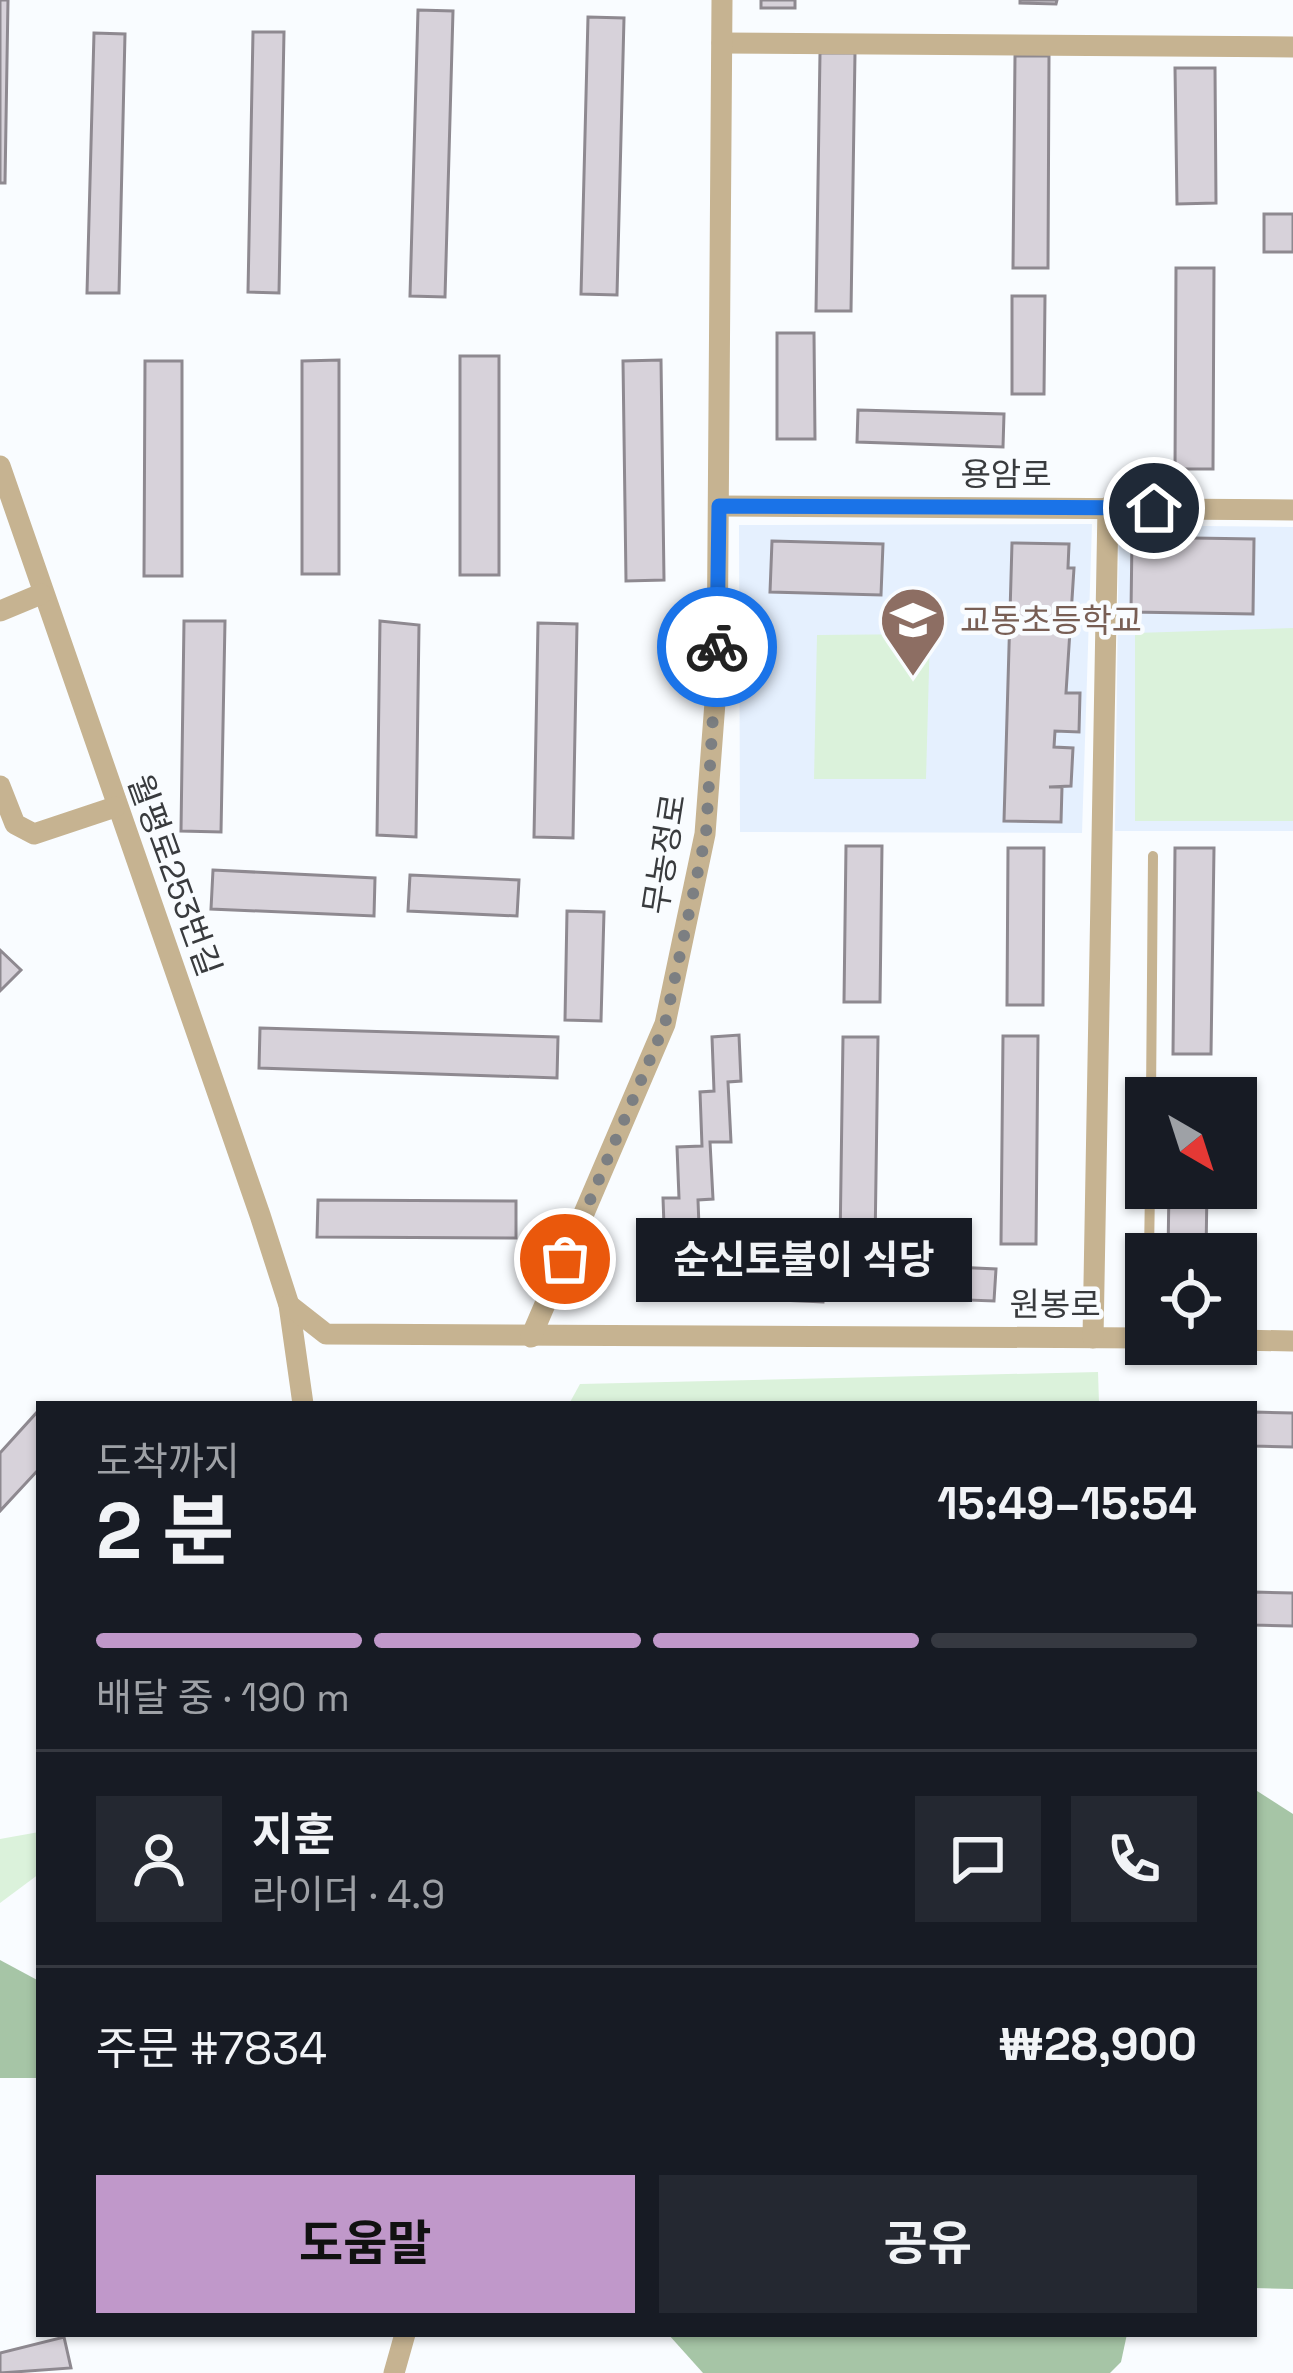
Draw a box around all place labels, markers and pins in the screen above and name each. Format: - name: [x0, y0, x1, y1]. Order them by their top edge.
- pin: [1103, 457, 1205, 559]
- school or university icon: 교동초등학교: [878, 585, 948, 679]
- place label: 교동초등학교: [960, 600, 1142, 642]
- pin: [514, 1208, 616, 1310]
- callout: 순신토불이 식당: [637, 1217, 973, 1301]

